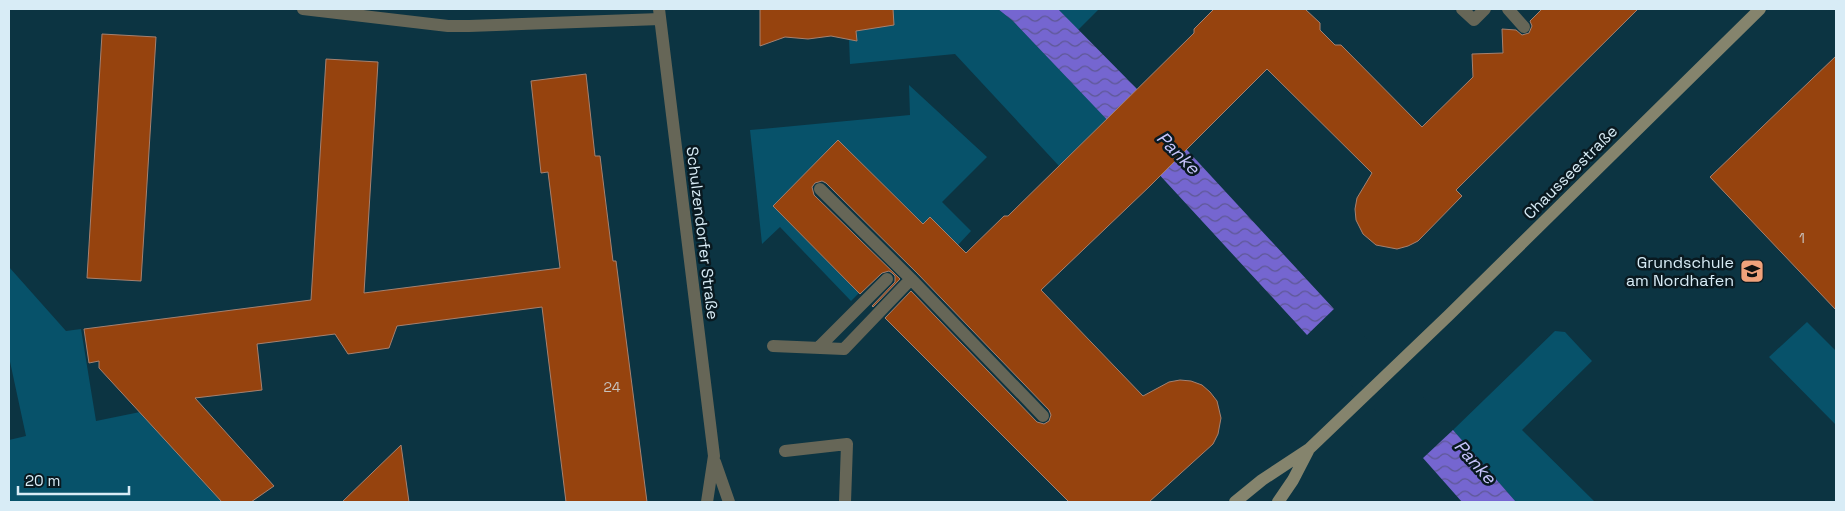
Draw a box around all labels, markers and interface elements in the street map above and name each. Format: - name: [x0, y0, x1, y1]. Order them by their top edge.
- street label: Chausseestraße: [1519, 121, 1622, 224]
- water label: Panke: [1152, 126, 1206, 180]
- street label: Schulzendorfer Straße: [681, 145, 724, 321]
- house number: 1: [1799, 229, 1805, 247]
- place label: Grundschule am Nordhafen: [1626, 252, 1734, 291]
- school or university icon: Grundschule am Nordhafen: [1739, 258, 1765, 284]
- house number: 24: [604, 378, 621, 396]
- water label: Panke: [1449, 435, 1502, 490]
- scale bar: [18, 464, 129, 496]
- text: 20 m: [25, 471, 60, 490]

